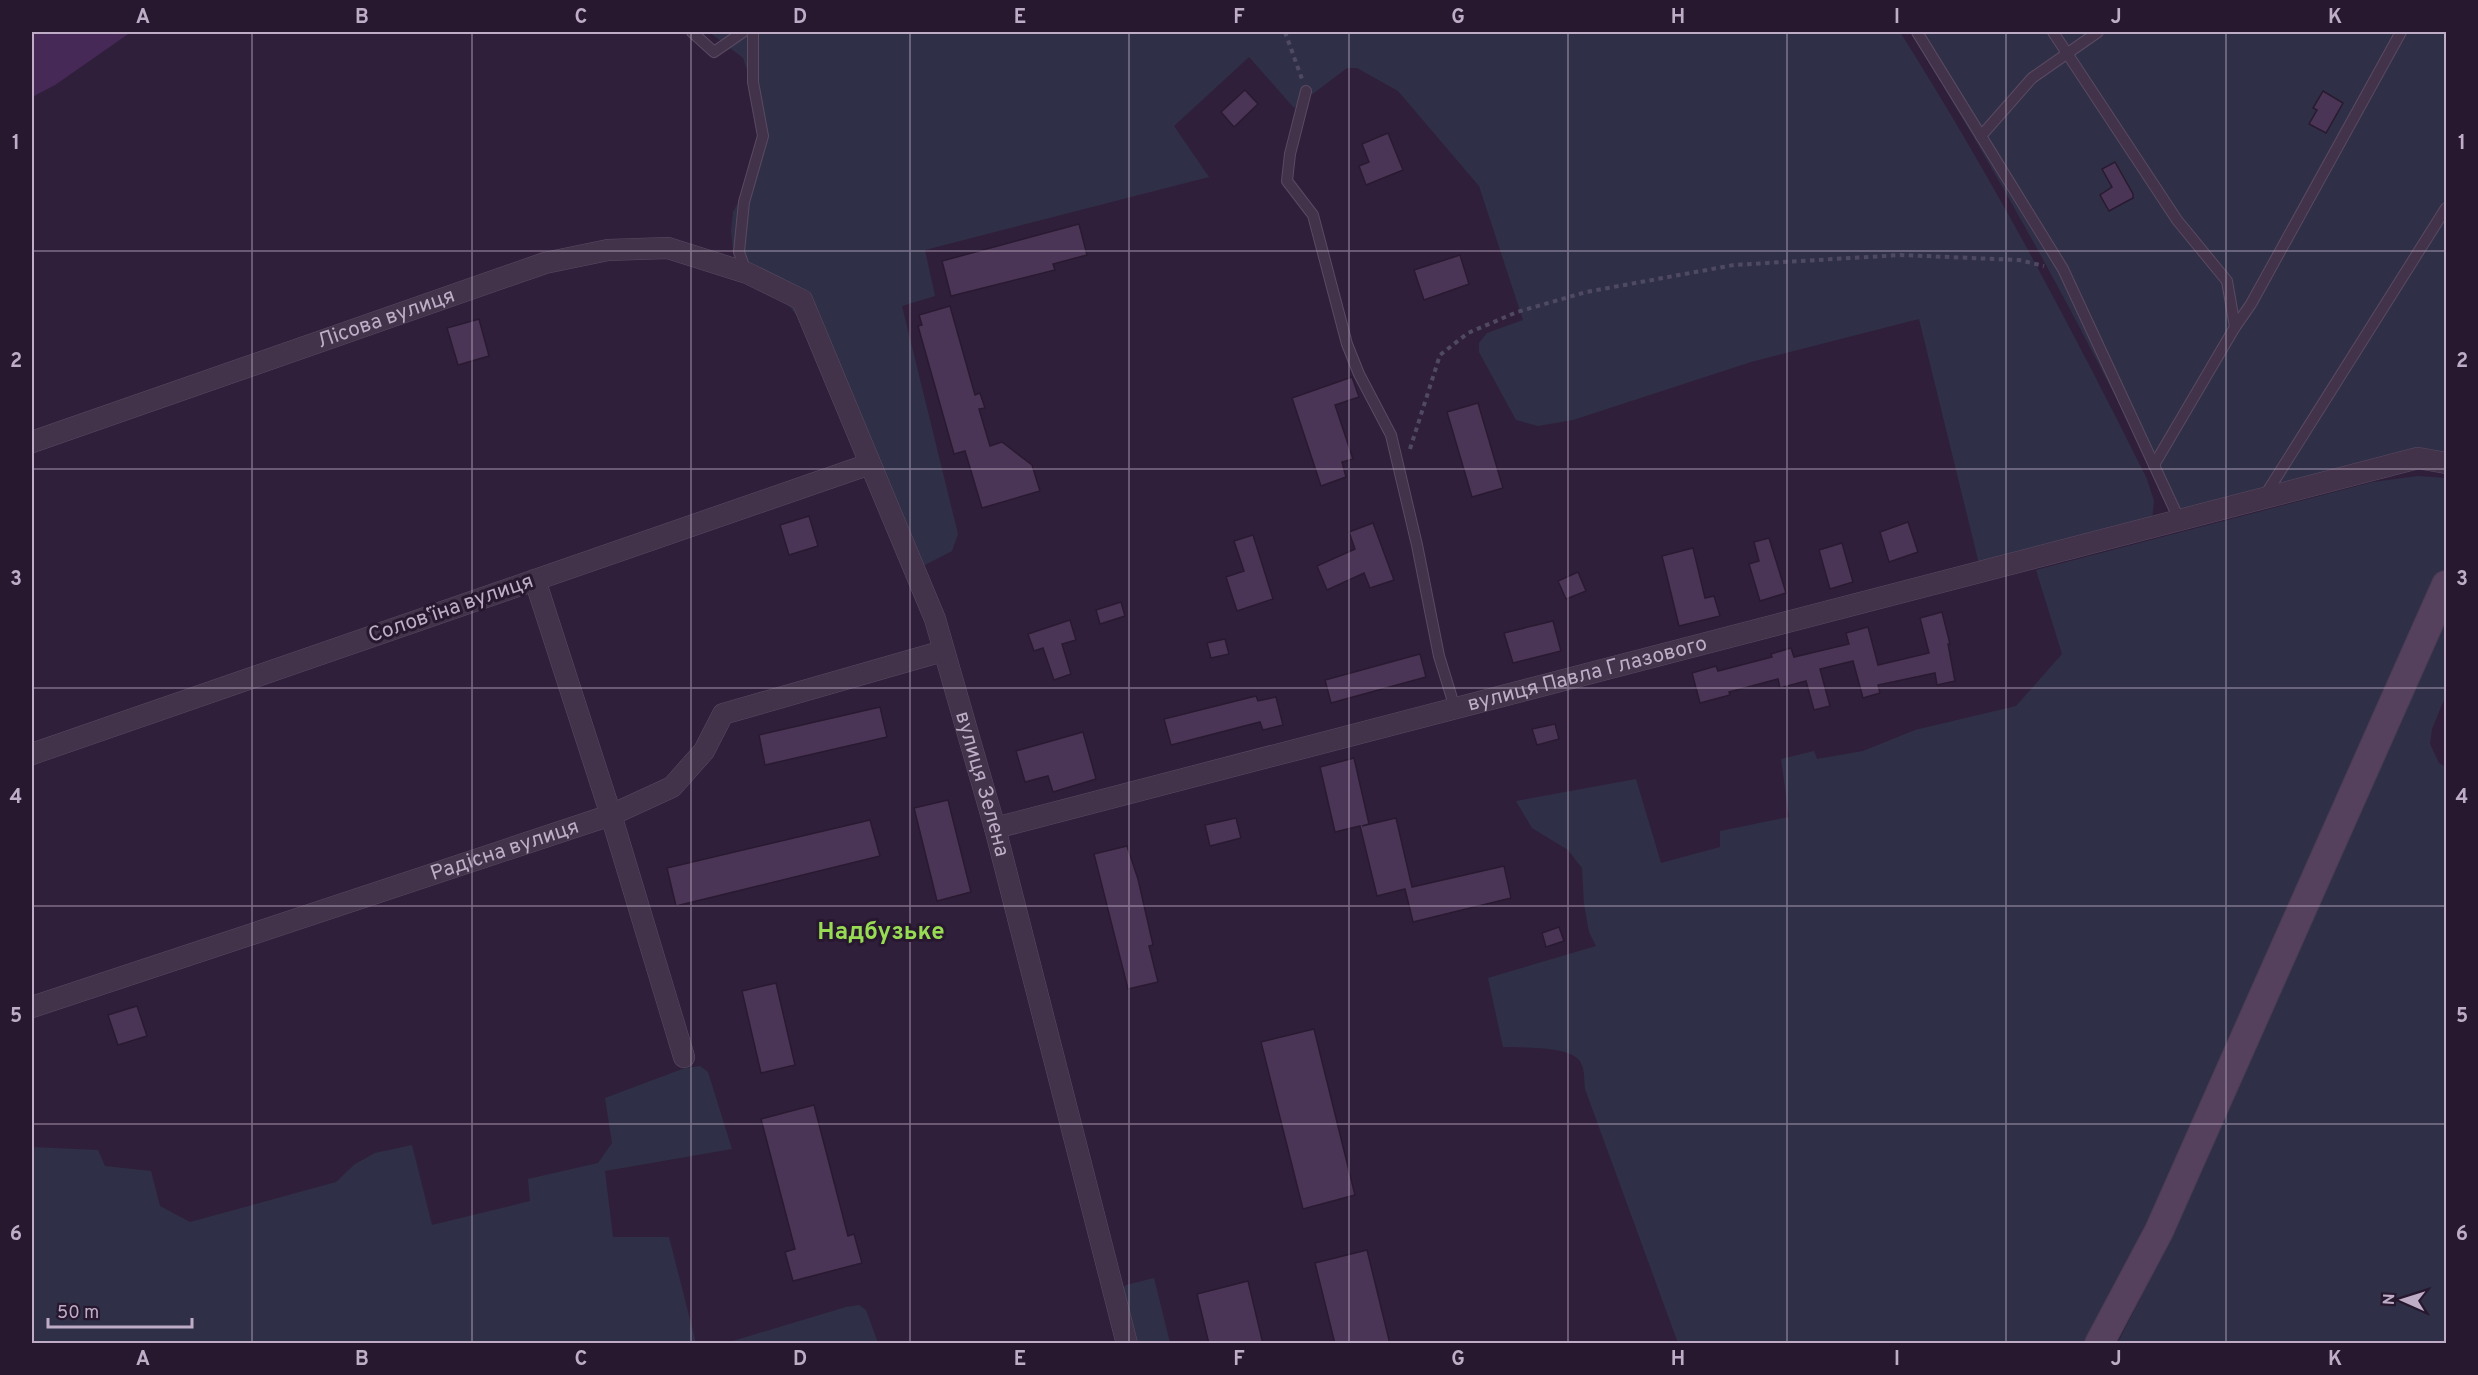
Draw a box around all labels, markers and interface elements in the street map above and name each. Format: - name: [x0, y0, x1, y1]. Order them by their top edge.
- text: A: [136, 5, 150, 31]
- text: B: [355, 5, 369, 31]
- text: C: [575, 5, 587, 31]
- text: D: [793, 5, 807, 31]
- text: E: [1014, 5, 1026, 31]
- text: F: [1233, 5, 1245, 31]
- text: G: [1451, 5, 1465, 31]
- text: H: [1671, 5, 1685, 31]
- text: I: [1894, 5, 1900, 31]
- text: J: [2110, 5, 2122, 31]
- text: K: [2328, 5, 2342, 31]
- text: 1: [12, 131, 20, 157]
- text: 1: [2458, 131, 2466, 157]
- street label: Лісова вулиця: [314, 282, 459, 355]
- text: 2: [10, 349, 22, 375]
- text: 2: [2456, 349, 2468, 375]
- text: 3: [10, 567, 22, 593]
- text: 3: [2456, 567, 2468, 593]
- street label: Соловʼїна вулиця: [365, 568, 537, 650]
- street label: вулиця Павла Глазового: [1465, 630, 1710, 718]
- street label: вулиця Зелена: [949, 708, 1015, 860]
- text: 4: [10, 785, 22, 811]
- text: 4: [2456, 785, 2468, 811]
- street label: Радісна вулиця: [427, 813, 582, 887]
- district label: Надбузьке: [817, 918, 945, 948]
- text: 5: [10, 1004, 22, 1030]
- text: 5: [2456, 1004, 2468, 1030]
- text: 6: [10, 1222, 22, 1248]
- text: 6: [2456, 1222, 2468, 1248]
- north arrow: [2373, 1270, 2433, 1330]
- scale bar: [48, 1291, 192, 1329]
- text: N: [2380, 1293, 2400, 1306]
- text: 50 m: [57, 1302, 99, 1325]
- text: A: [136, 1347, 150, 1373]
- text: B: [355, 1347, 369, 1373]
- text: C: [575, 1347, 587, 1373]
- text: D: [793, 1347, 807, 1373]
- text: E: [1014, 1347, 1026, 1373]
- text: F: [1233, 1347, 1245, 1373]
- text: G: [1451, 1347, 1465, 1373]
- text: H: [1671, 1347, 1685, 1373]
- text: I: [1894, 1347, 1900, 1373]
- text: J: [2110, 1347, 2122, 1373]
- text: K: [2328, 1347, 2342, 1373]

